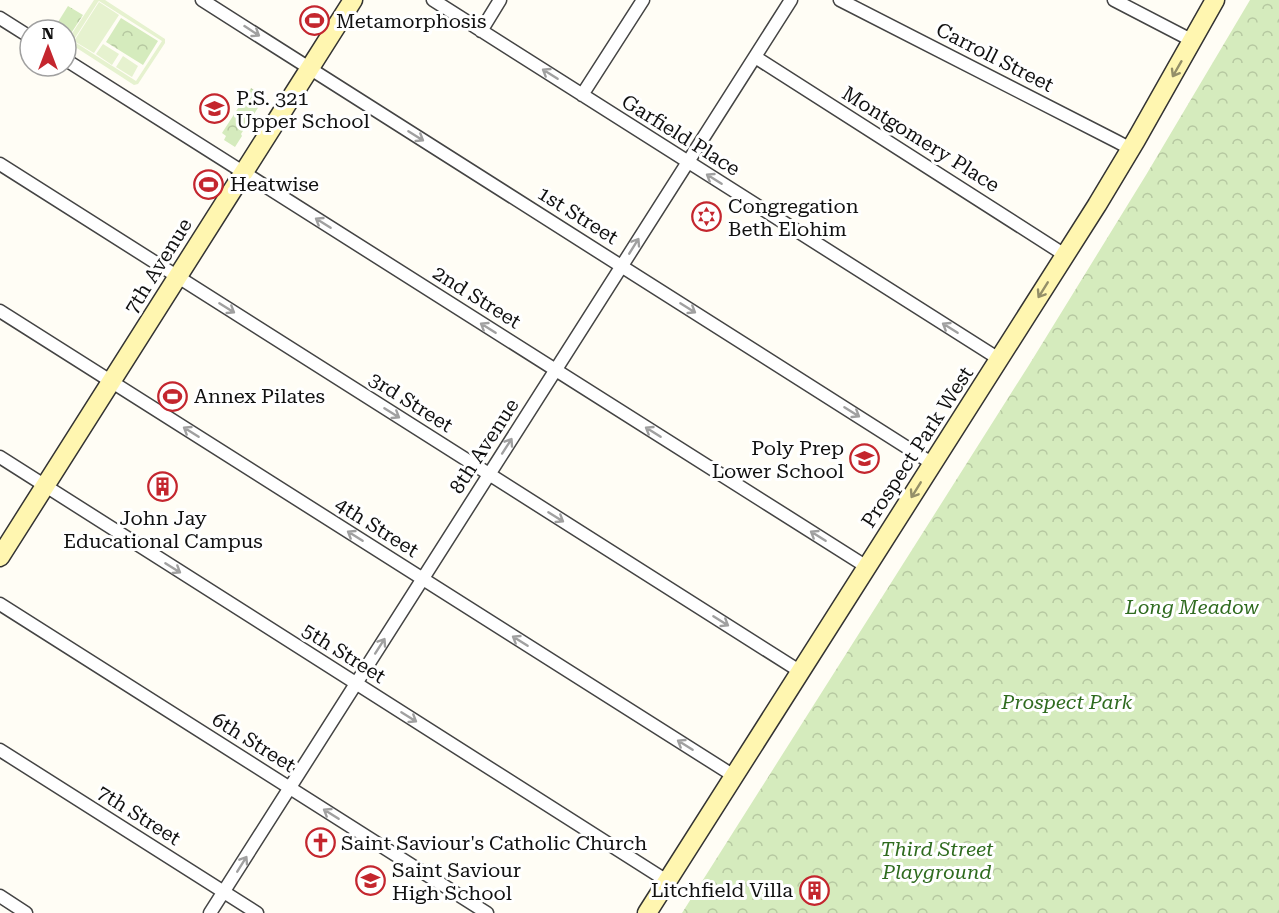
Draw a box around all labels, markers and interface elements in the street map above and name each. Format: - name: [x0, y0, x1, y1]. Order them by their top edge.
- sports icon: Metamorphosis: [299, 5, 331, 37]
- place label: Metamorphosis: [336, 9, 487, 33]
- street label: Carroll Street: [932, 17, 1058, 97]
- north arrow: [18, 18, 78, 78]
- text: N: [42, 24, 54, 43]
- one-way arrow: [243, 26, 260, 38]
- one-way arrow: [1170, 61, 1182, 78]
- one-way arrow: [541, 68, 558, 81]
- street label: Montgomery Place: [838, 81, 1004, 197]
- place label: P.S. 321 Upper School: [236, 86, 370, 133]
- street label: Garfield Place: [617, 89, 745, 181]
- school or university icon: P.S. 321 Upper School: [199, 93, 231, 125]
- one-way arrow: [408, 129, 425, 142]
- sports icon: Heatwise: [193, 168, 225, 200]
- place label: Heatwise: [230, 172, 319, 196]
- one-way arrow: [706, 173, 723, 185]
- street label: 1st Street: [533, 181, 623, 249]
- place label: Congregation Beth Elohim: [728, 194, 859, 241]
- synagogue icon: Congregation Beth Elohim: [691, 201, 723, 233]
- street label: 7th Avenue: [119, 214, 197, 318]
- one-way arrow: [315, 217, 332, 229]
- one-way arrow: [629, 238, 641, 255]
- street label: 2nd Street: [429, 261, 526, 334]
- one-way arrow: [1037, 281, 1049, 298]
- one-way arrow: [679, 301, 696, 314]
- one-way arrow: [218, 302, 235, 314]
- one-way arrow: [480, 321, 497, 333]
- one-way arrow: [942, 322, 959, 334]
- street label: Prospect Park West: [856, 362, 978, 532]
- street label: 3rd Street: [365, 367, 458, 437]
- sports icon: Annex Pilates: [157, 380, 189, 412]
- place label: Annex Pilates: [194, 384, 325, 408]
- street label: 8th Avenue: [444, 394, 524, 498]
- one-way arrow: [383, 407, 400, 419]
- one-way arrow: [843, 407, 860, 419]
- one-way arrow: [182, 425, 199, 438]
- one-way arrow: [645, 425, 662, 437]
- place label: Poly Prep Lower School: [712, 436, 844, 483]
- one-way arrow: [502, 438, 514, 455]
- school or university icon: Poly Prep Lower School: [849, 443, 881, 475]
- building icon: John Jay Educational Campus: [147, 471, 179, 503]
- one-way arrow: [910, 481, 922, 498]
- street label: 4th Street: [331, 492, 424, 562]
- place label: John Jay Educational Campus: [63, 506, 263, 553]
- one-way arrow: [548, 511, 565, 524]
- one-way arrow: [810, 529, 827, 541]
- one-way arrow: [347, 530, 364, 542]
- one-way arrow: [165, 561, 182, 574]
- park label: Long Meadow: [1124, 595, 1259, 619]
- one-way arrow: [712, 616, 729, 628]
- street label: 5th Street: [298, 618, 391, 688]
- one-way arrow: [512, 634, 529, 646]
- one-way arrow: [374, 638, 386, 655]
- park label: Prospect Park: [1001, 690, 1133, 714]
- street label: 6th Street: [208, 707, 301, 777]
- one-way arrow: [400, 712, 417, 724]
- one-way arrow: [677, 739, 693, 751]
- street label: 7th Street: [93, 780, 186, 850]
- one-way arrow: [323, 808, 340, 820]
- church icon: Saint Saviour's Catholic Church: [304, 827, 336, 859]
- place label: Saint Saviour's Catholic Church: [341, 831, 647, 855]
- park label: Third Street Playground: [881, 837, 994, 884]
- one-way arrow: [235, 855, 248, 872]
- place label: Saint Saviour High School: [392, 858, 521, 905]
- school or university icon: Saint Saviour High School: [355, 865, 387, 897]
- building icon: Litchfield Villa: [798, 874, 830, 906]
- place label: Litchfield Villa: [651, 878, 793, 902]

